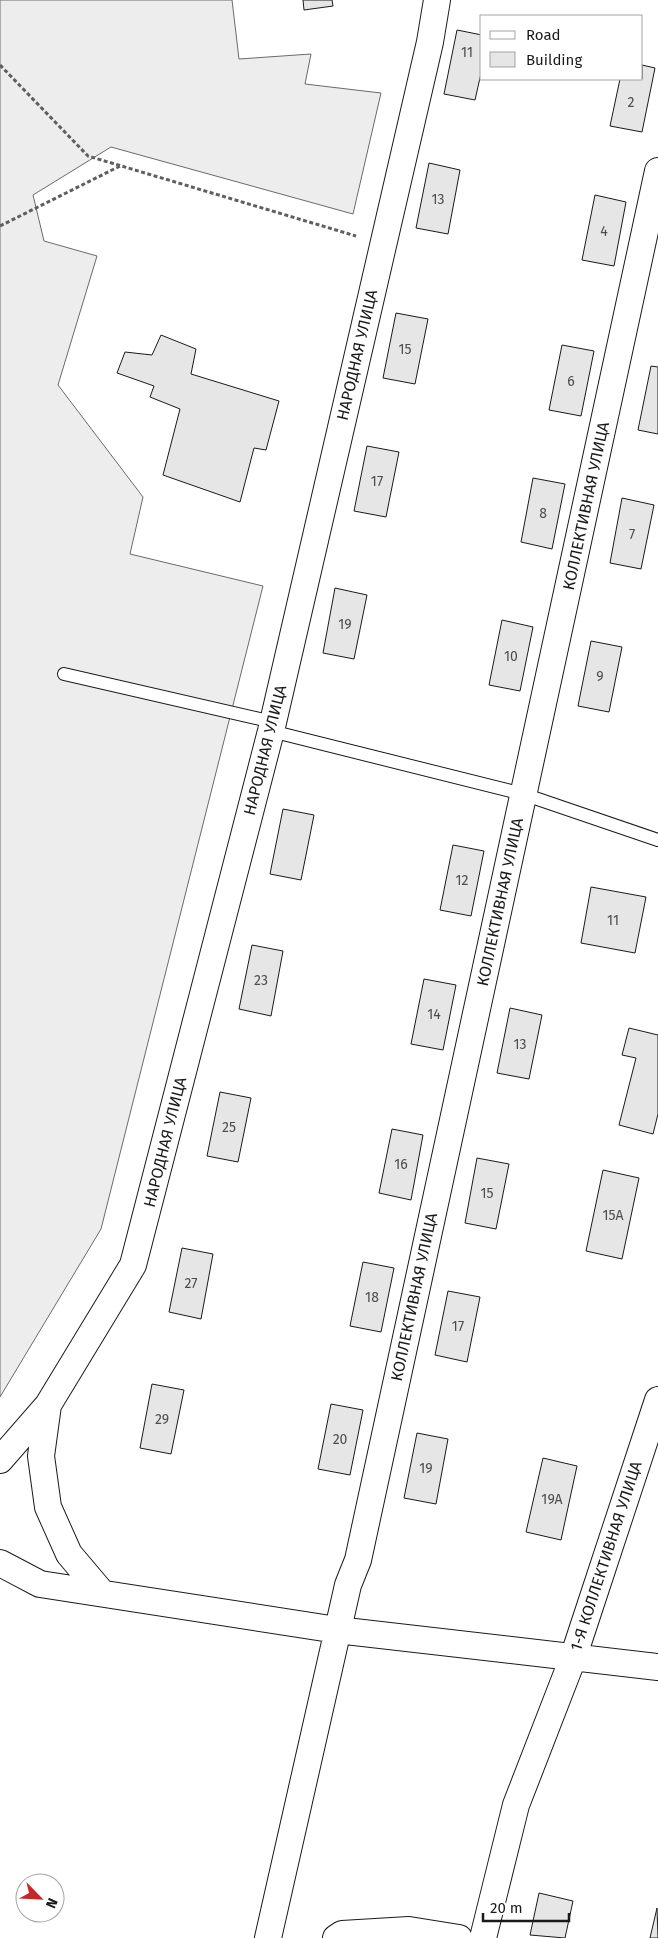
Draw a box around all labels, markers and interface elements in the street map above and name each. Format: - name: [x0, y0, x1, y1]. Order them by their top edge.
- legend: [480, 15, 643, 80]
- text: Road: [526, 26, 561, 44]
- house number: 11: [461, 44, 473, 61]
- text: Building: [526, 51, 582, 69]
- house number: 2: [628, 94, 635, 111]
- house number: 13: [431, 191, 445, 208]
- house number: 4: [600, 223, 608, 240]
- street label: НАРОДНАЯ УЛИЦА: [333, 287, 381, 422]
- house number: 15: [398, 341, 412, 358]
- house number: 6: [567, 373, 575, 390]
- street label: КОЛЛЕКТИВНАЯ УЛИЦА: [559, 419, 613, 592]
- house number: 17: [371, 473, 383, 490]
- house number: 8: [539, 505, 547, 522]
- house number: 7: [629, 526, 635, 543]
- house number: 19: [338, 616, 352, 633]
- house number: 10: [504, 648, 518, 665]
- house number: 9: [596, 668, 604, 685]
- street label: НАРОДНАЯ УЛИЦА: [240, 682, 291, 817]
- street label: КОЛЛЕКТИВНАЯ УЛИЦА: [473, 815, 527, 988]
- house number: 12: [456, 872, 469, 889]
- house number: 11: [607, 912, 619, 929]
- house number: 23: [254, 972, 268, 989]
- house number: 14: [427, 1006, 441, 1023]
- house number: 13: [513, 1036, 527, 1053]
- street label: НАРОДНАЯ УЛИЦА: [140, 1074, 191, 1209]
- house number: 25: [222, 1119, 236, 1136]
- house number: 16: [394, 1156, 408, 1173]
- house number: 15: [480, 1185, 494, 1202]
- house number: 15А: [602, 1207, 624, 1224]
- street label: КОЛЛЕКТИВНАЯ УЛИЦА: [387, 1210, 441, 1383]
- house number: 27: [184, 1275, 198, 1292]
- house number: 18: [365, 1289, 379, 1306]
- house number: 17: [452, 1318, 464, 1335]
- house number: 29: [155, 1411, 169, 1428]
- house number: 20: [333, 1431, 348, 1448]
- street label: 1-Я КОЛЛЕКТИВНАЯ УЛИЦА: [566, 1458, 646, 1653]
- house number: 19: [419, 1460, 433, 1477]
- house number: 19А: [541, 1491, 563, 1508]
- north arrow: [15, 1873, 65, 1923]
- scale bar: [483, 1890, 569, 1922]
- text: N: [42, 1895, 61, 1911]
- text: 20 m: [490, 1899, 523, 1917]

